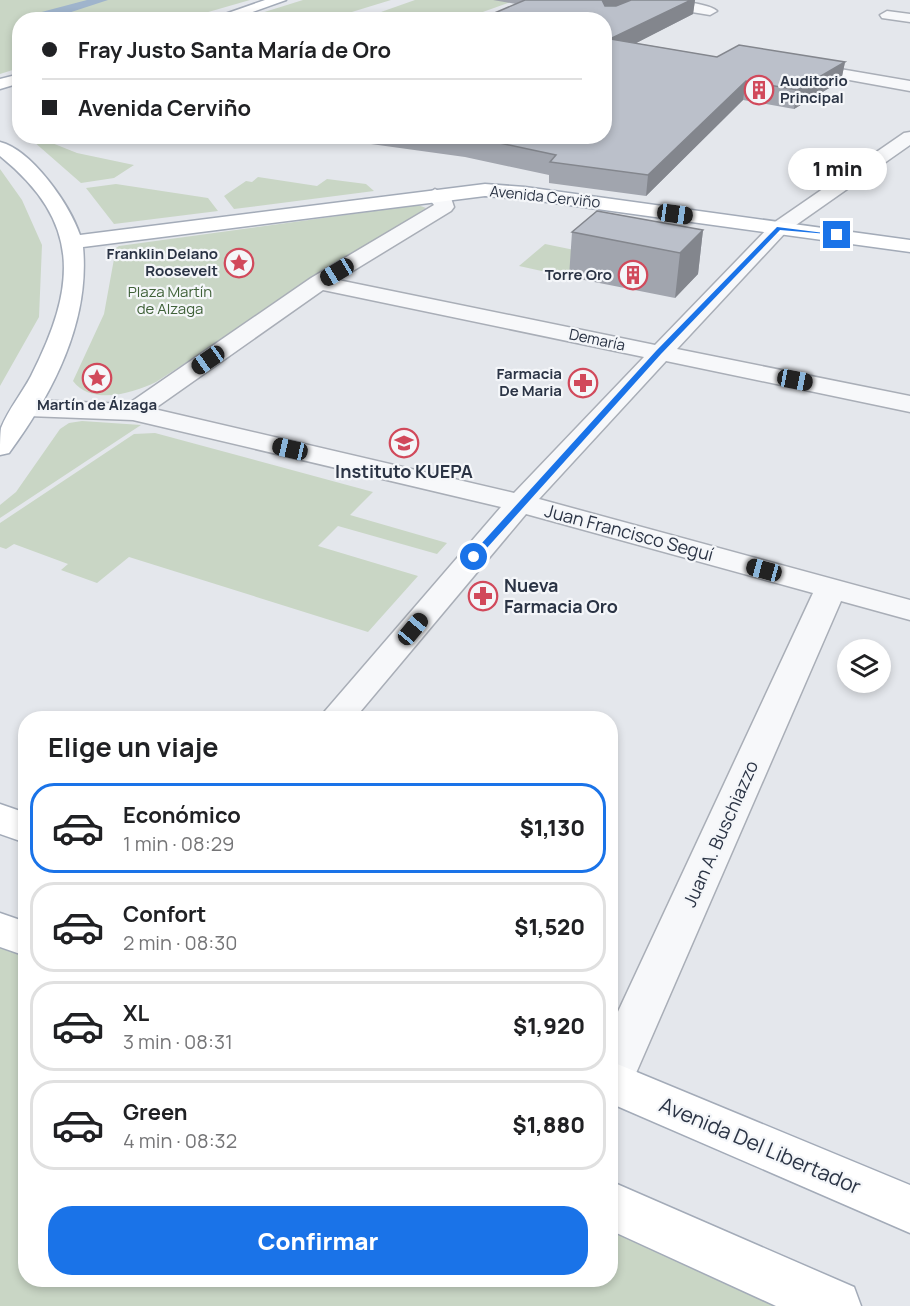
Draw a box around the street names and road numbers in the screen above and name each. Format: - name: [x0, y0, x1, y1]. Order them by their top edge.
- street label: Avenida Cerviño: [489, 180, 602, 213]
- street label: Demaría: [567, 323, 627, 356]
- street label: Juan Francisco Seguí: [542, 498, 716, 566]
- street label: Juan A. Buschiazzo: [677, 757, 763, 911]
- street label: Avenida Del Libertador: [655, 1090, 866, 1200]

